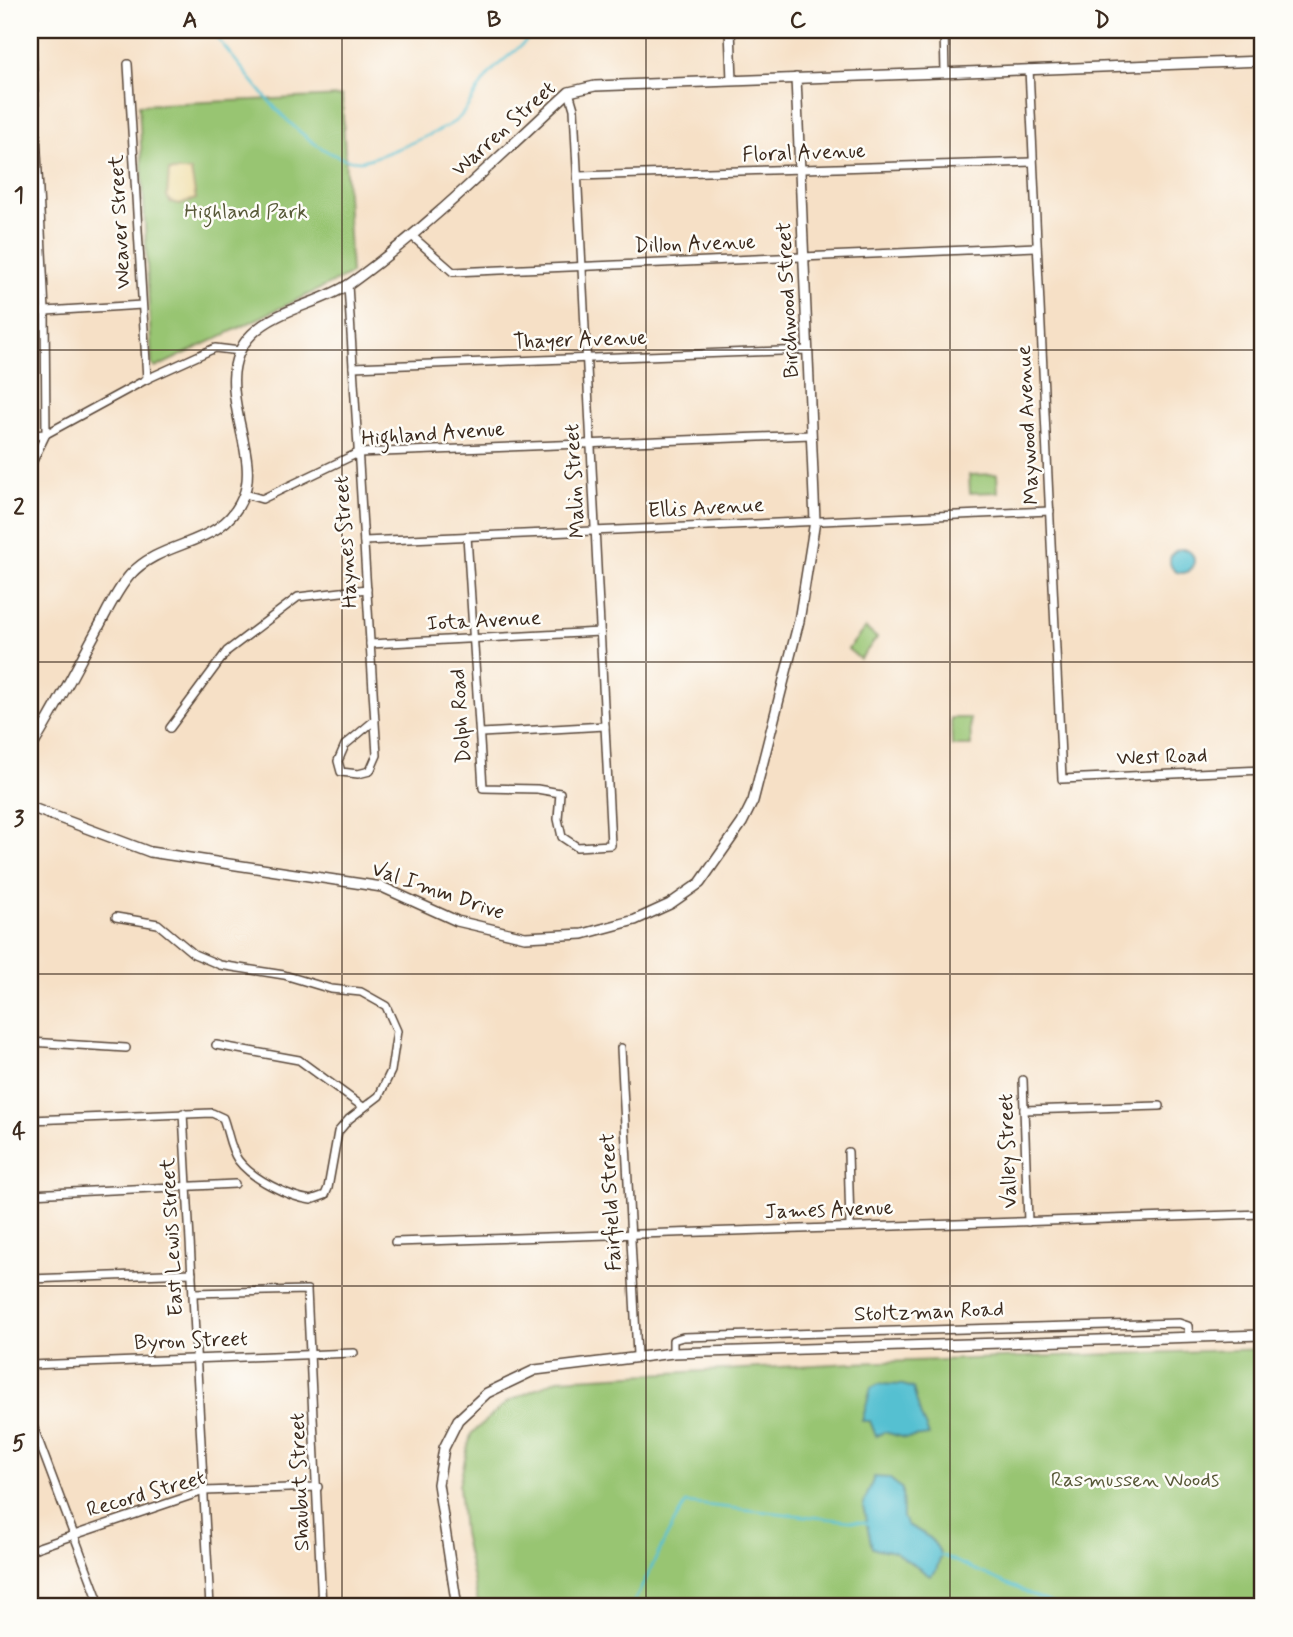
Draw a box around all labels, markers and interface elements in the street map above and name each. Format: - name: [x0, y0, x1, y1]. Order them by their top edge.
- text: A: [182, 6, 198, 36]
- text: B: [487, 6, 502, 36]
- text: C: [790, 6, 807, 36]
- text: D: [1094, 6, 1110, 36]
- street label: Warren Street: [446, 75, 562, 183]
- street label: Floral Avenue: [742, 137, 866, 169]
- street label: Weaver Street: [102, 153, 138, 290]
- text: 1: [14, 181, 24, 211]
- park label: Highland Park: [184, 198, 308, 228]
- street label: Birchwood Street: [770, 221, 806, 379]
- street label: Dillon Avenue: [634, 228, 756, 260]
- street label: Thayer Avenue: [513, 324, 647, 356]
- street label: Maywood Avenue: [1010, 345, 1046, 505]
- street label: Highland Avenue: [360, 415, 506, 455]
- street label: Malin Street: [558, 423, 592, 539]
- street label: Haynes Street: [327, 475, 365, 609]
- street label: Ellis Avenue: [647, 491, 765, 525]
- text: 2: [13, 493, 25, 523]
- street label: Iota Avenue: [426, 604, 542, 638]
- street label: Dolph Road: [444, 668, 478, 764]
- street label: West Road: [1116, 741, 1208, 773]
- text: 3: [14, 805, 25, 835]
- street label: Val Imm Drive: [368, 855, 508, 927]
- street label: Valley Street: [992, 1093, 1024, 1209]
- text: 4: [12, 1117, 26, 1147]
- street label: Fairfield Street: [593, 1132, 629, 1272]
- street label: East Lewis Street: [154, 1156, 190, 1317]
- street label: James Avenue: [764, 1194, 894, 1226]
- street label: Stoltzman Road: [854, 1295, 1004, 1329]
- street label: Byron Street: [134, 1325, 249, 1357]
- street label: Shaubut Street: [284, 1412, 316, 1552]
- text: 5: [12, 1429, 26, 1459]
- street label: Record Street: [84, 1464, 209, 1524]
- park label: Rasmussen Woods: [1051, 1466, 1219, 1494]

